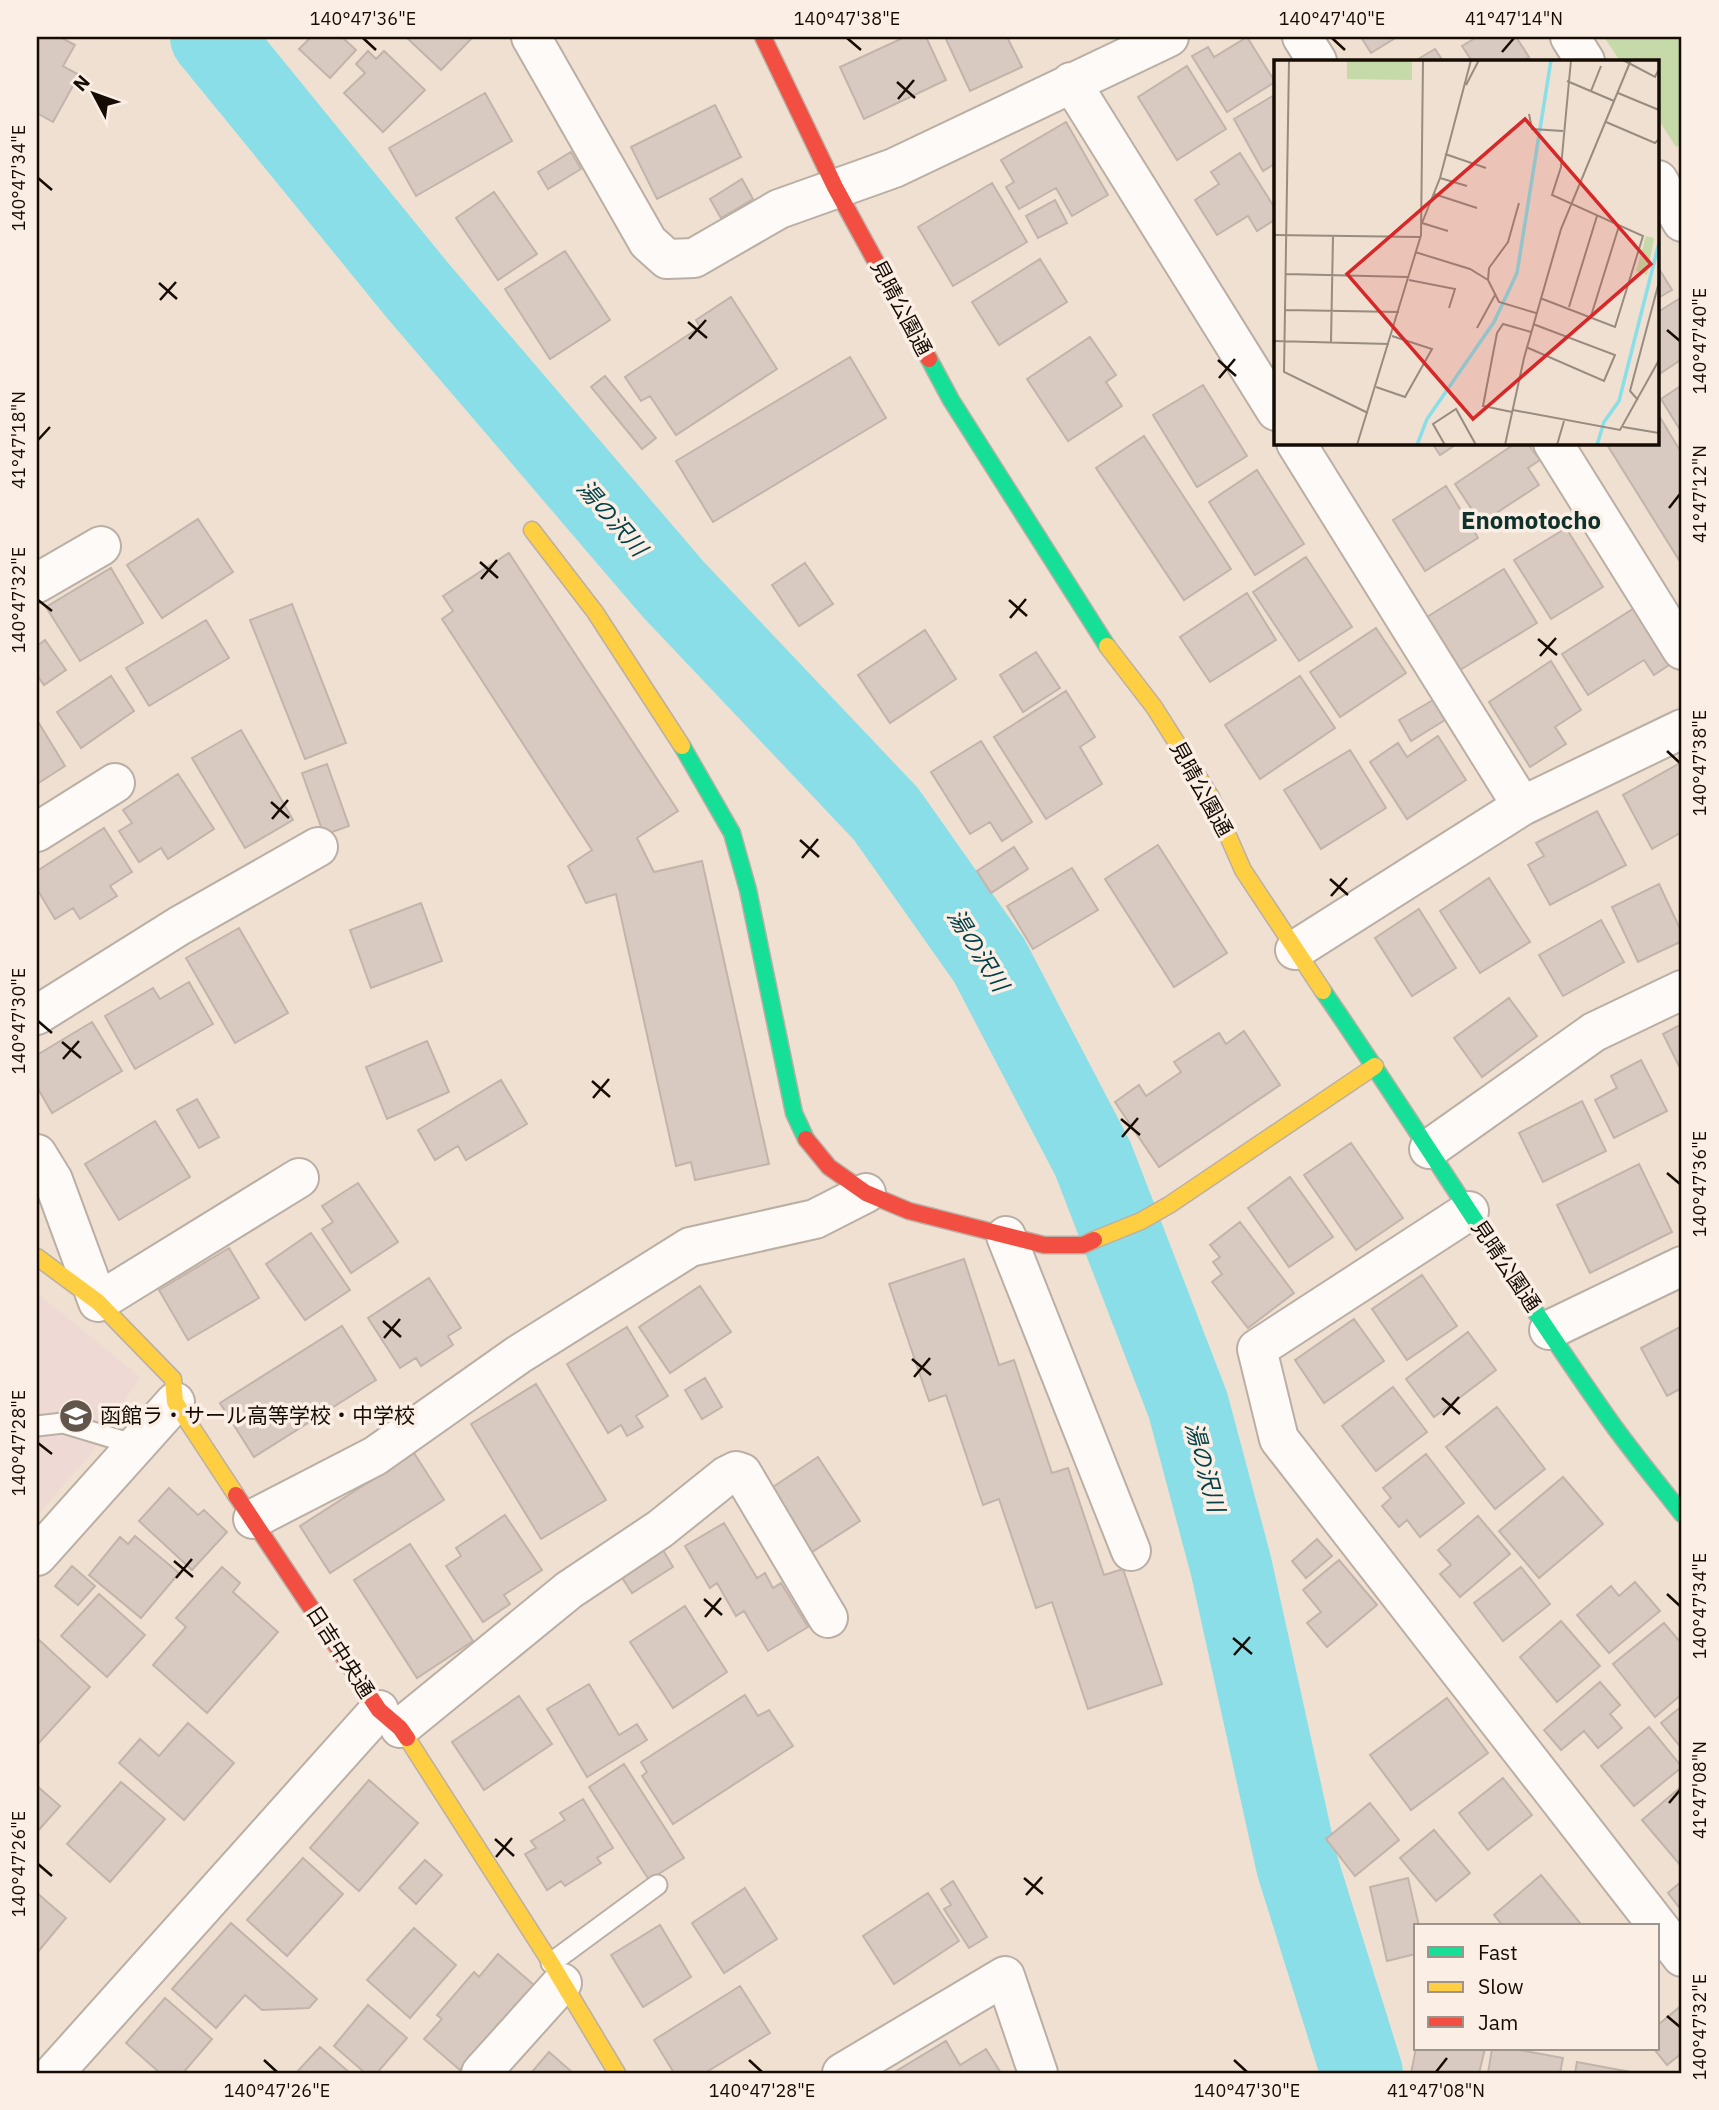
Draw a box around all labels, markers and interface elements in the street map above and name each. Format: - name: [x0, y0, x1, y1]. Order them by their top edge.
- text: 140°47'36"E: [310, 7, 416, 30]
- text: 140°47'38"E: [794, 7, 900, 30]
- text: 140°47'40"E: [1279, 7, 1385, 30]
- text: 41°47'14"N: [1465, 7, 1563, 30]
- north arrow: [60, 60, 130, 130]
- inset map: [1274, 60, 1660, 444]
- text: N: [68, 70, 95, 96]
- text: 140°47'34"E: [7, 125, 30, 231]
- street label: 見晴公園通: [865, 255, 939, 360]
- text: 140°47'40"E: [1688, 288, 1711, 394]
- text: 41°47'18"N: [7, 391, 30, 489]
- text: 41°47'12"N: [1688, 445, 1711, 543]
- water label: 湯の沢川: [571, 473, 656, 564]
- district label: Enomotocho: [1461, 504, 1601, 536]
- text: 140°47'32"E: [7, 547, 30, 653]
- text: 140°47'38"E: [1688, 710, 1711, 816]
- street label: 見晴公園通: [1164, 736, 1240, 841]
- water label: 湯の沢川: [942, 903, 1018, 999]
- text: 140°47'30"E: [7, 968, 30, 1074]
- text: 140°47'36"E: [1688, 1131, 1711, 1237]
- street label: 見晴公園通: [1466, 1214, 1548, 1317]
- text: 140°47'28"E: [7, 1390, 30, 1496]
- school or university icon: 函館ラ・サール高等学校・中学校: [57, 1397, 95, 1435]
- place label: 函館ラ・サール高等学校・中学校: [100, 1401, 415, 1429]
- water label: 湯の沢川: [1180, 1418, 1233, 1518]
- text: 140°47'34"E: [1688, 1553, 1711, 1659]
- street label: 日吉中央通: [301, 1600, 381, 1703]
- text: 41°47'08"N: [1688, 1741, 1711, 1839]
- text: 140°47'26"E: [7, 1811, 30, 1917]
- legend: [1414, 1924, 1660, 2050]
- text: Fast: [1478, 1938, 1518, 1966]
- text: Slow: [1478, 1972, 1524, 2000]
- text: 140°47'32"E: [1688, 1974, 1711, 2080]
- text: Jam: [1478, 2008, 1518, 2036]
- text: 140°47'26"E: [224, 2079, 330, 2102]
- text: 140°47'28"E: [709, 2079, 815, 2102]
- text: 140°47'30"E: [1194, 2079, 1300, 2102]
- text: 41°47'08"N: [1387, 2079, 1485, 2102]

